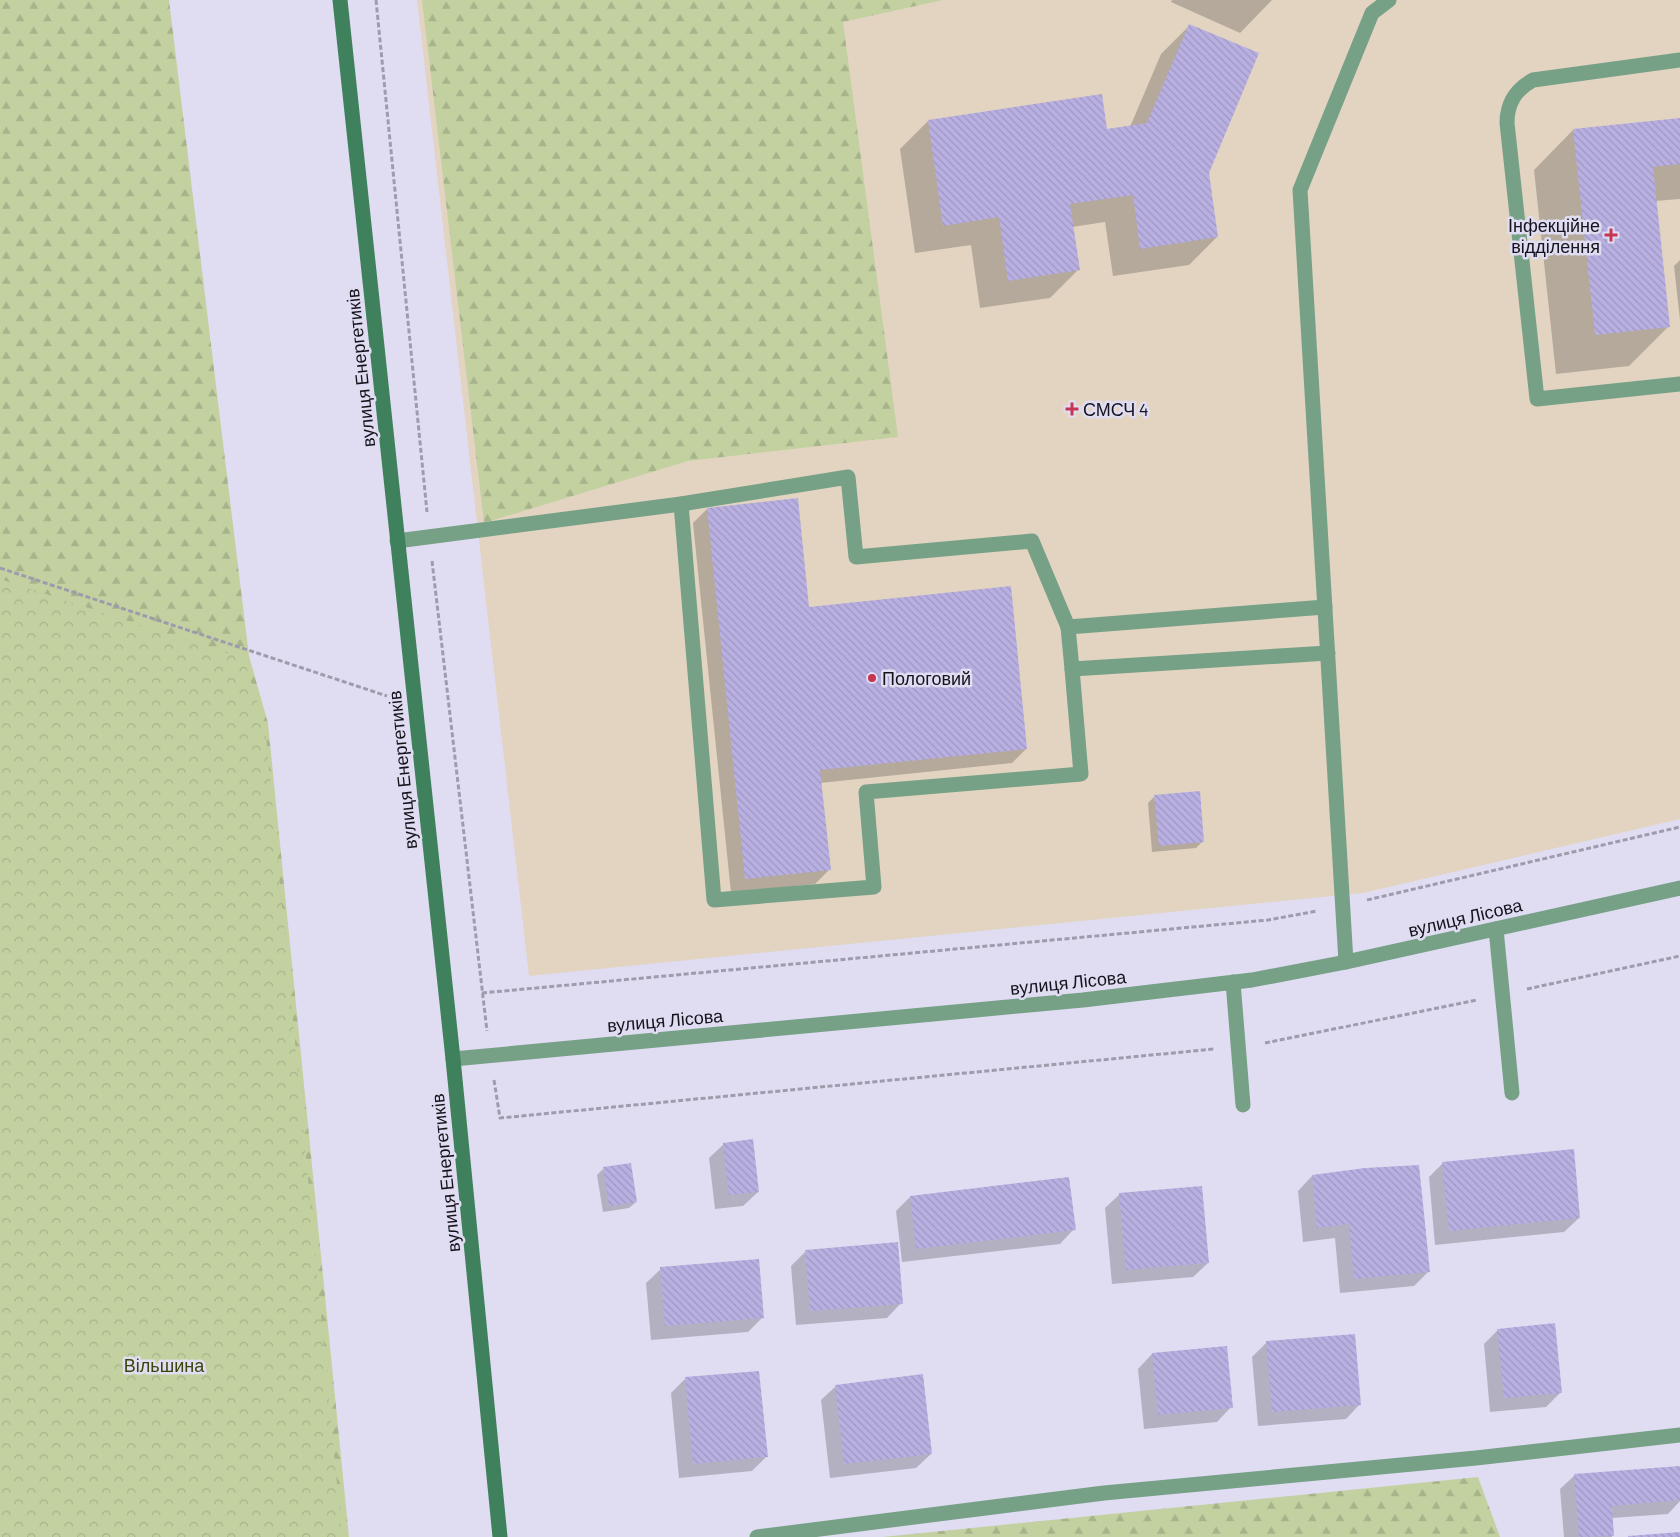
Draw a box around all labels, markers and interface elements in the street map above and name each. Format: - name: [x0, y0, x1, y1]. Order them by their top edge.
- place label: Інфекційне відділення: [1508, 214, 1600, 257]
- marker: Інфекційне відділення: [1604, 228, 1618, 242]
- street label: вулиця Енергетиків: [341, 288, 379, 448]
- place label: СМСЧ 4: [1083, 398, 1149, 420]
- marker: СМСЧ 4: [1065, 402, 1079, 416]
- place label: Пологовий: [882, 667, 971, 689]
- marker: Пологовий: [866, 672, 878, 684]
- street label: вулиця Енергетиків: [383, 690, 421, 850]
- street label: вулиця Лісова: [1406, 893, 1525, 941]
- street label: вулиця Лісова: [1009, 965, 1128, 999]
- street label: вулиця Лісова: [606, 1004, 725, 1036]
- street label: вулиця Енергетиків: [426, 1093, 464, 1253]
- park label: Вільшина: [124, 1354, 205, 1376]

